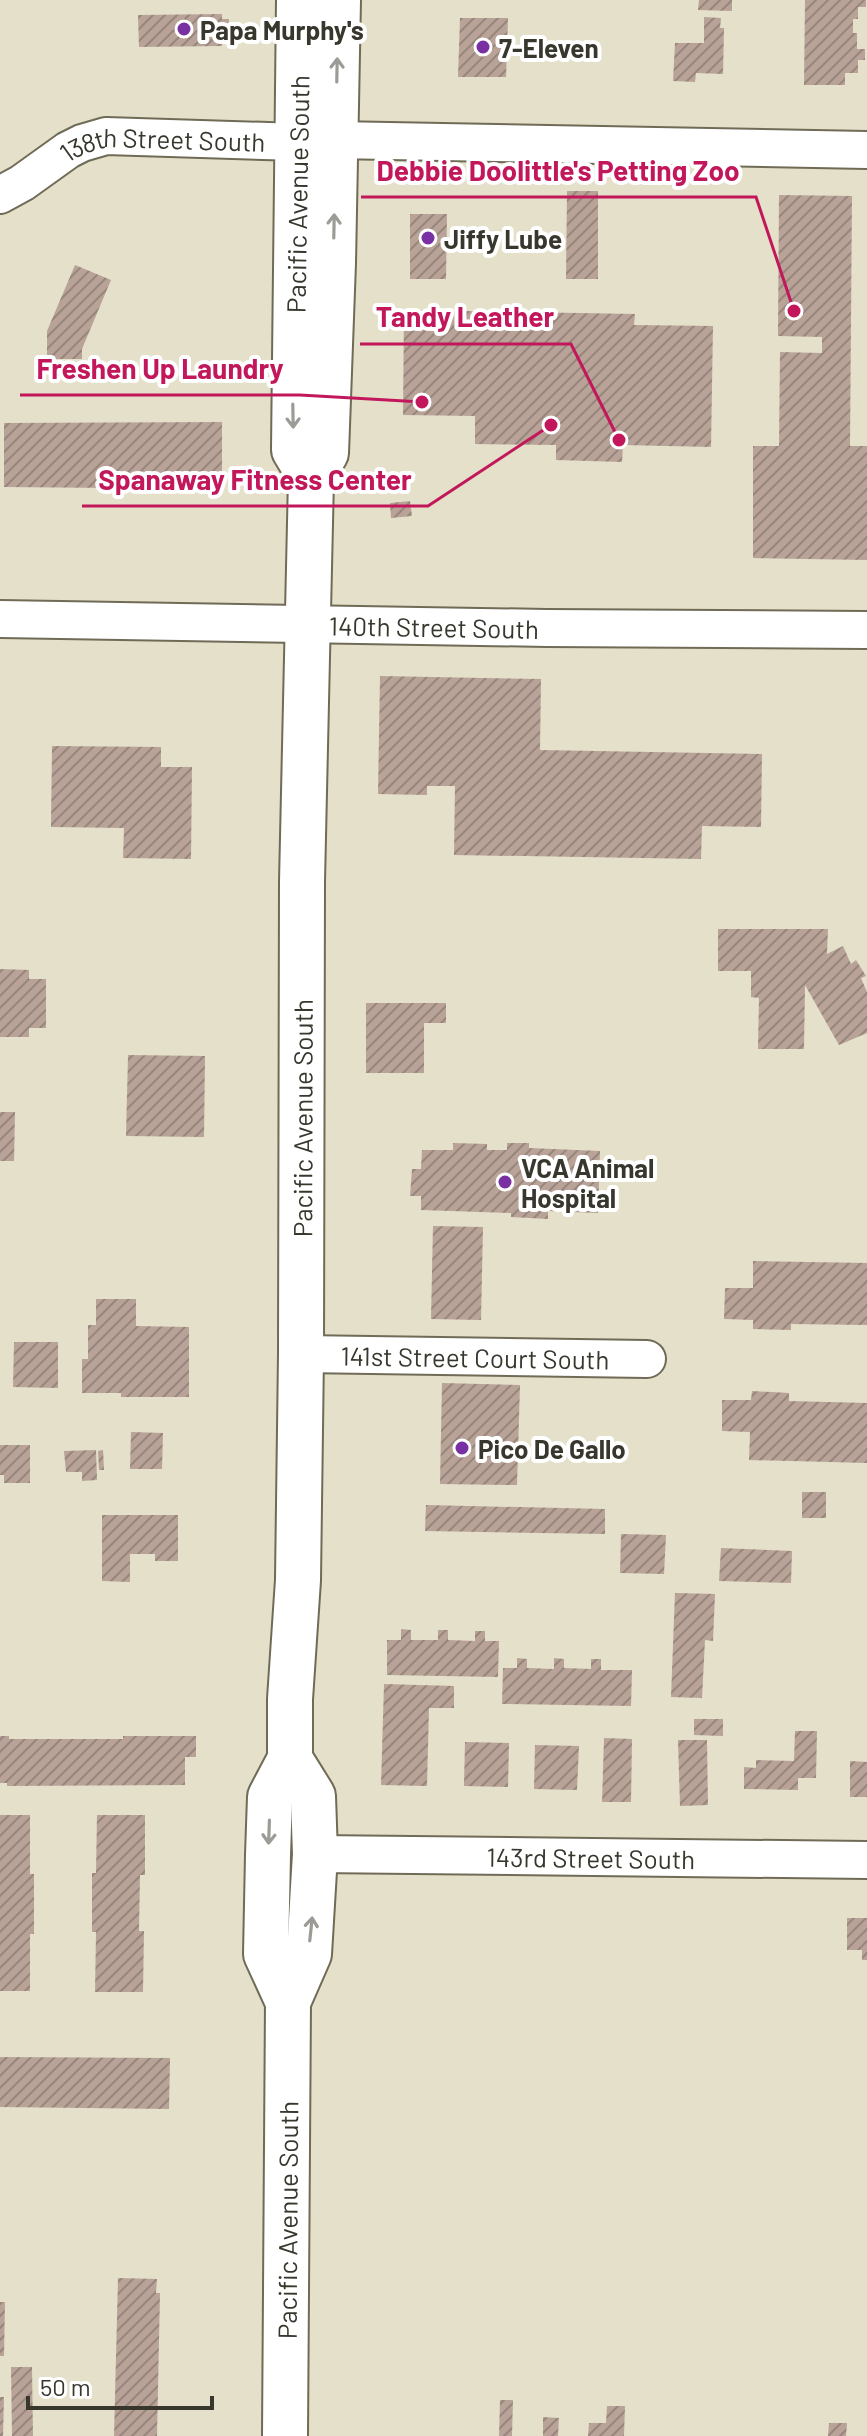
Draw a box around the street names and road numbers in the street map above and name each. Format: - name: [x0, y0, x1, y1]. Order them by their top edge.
- street label: Pacific Avenue South: [279, 75, 315, 313]
- street label: 138th Street South: [53, 120, 266, 167]
- street label: 140th Street South: [329, 609, 539, 643]
- street label: Pacific Avenue South: [286, 999, 317, 1237]
- street label: 141st Street Court South: [340, 1339, 610, 1374]
- street label: 143rd Street South: [487, 1840, 695, 1874]
- street label: Pacific Avenue South: [270, 2101, 303, 2339]

